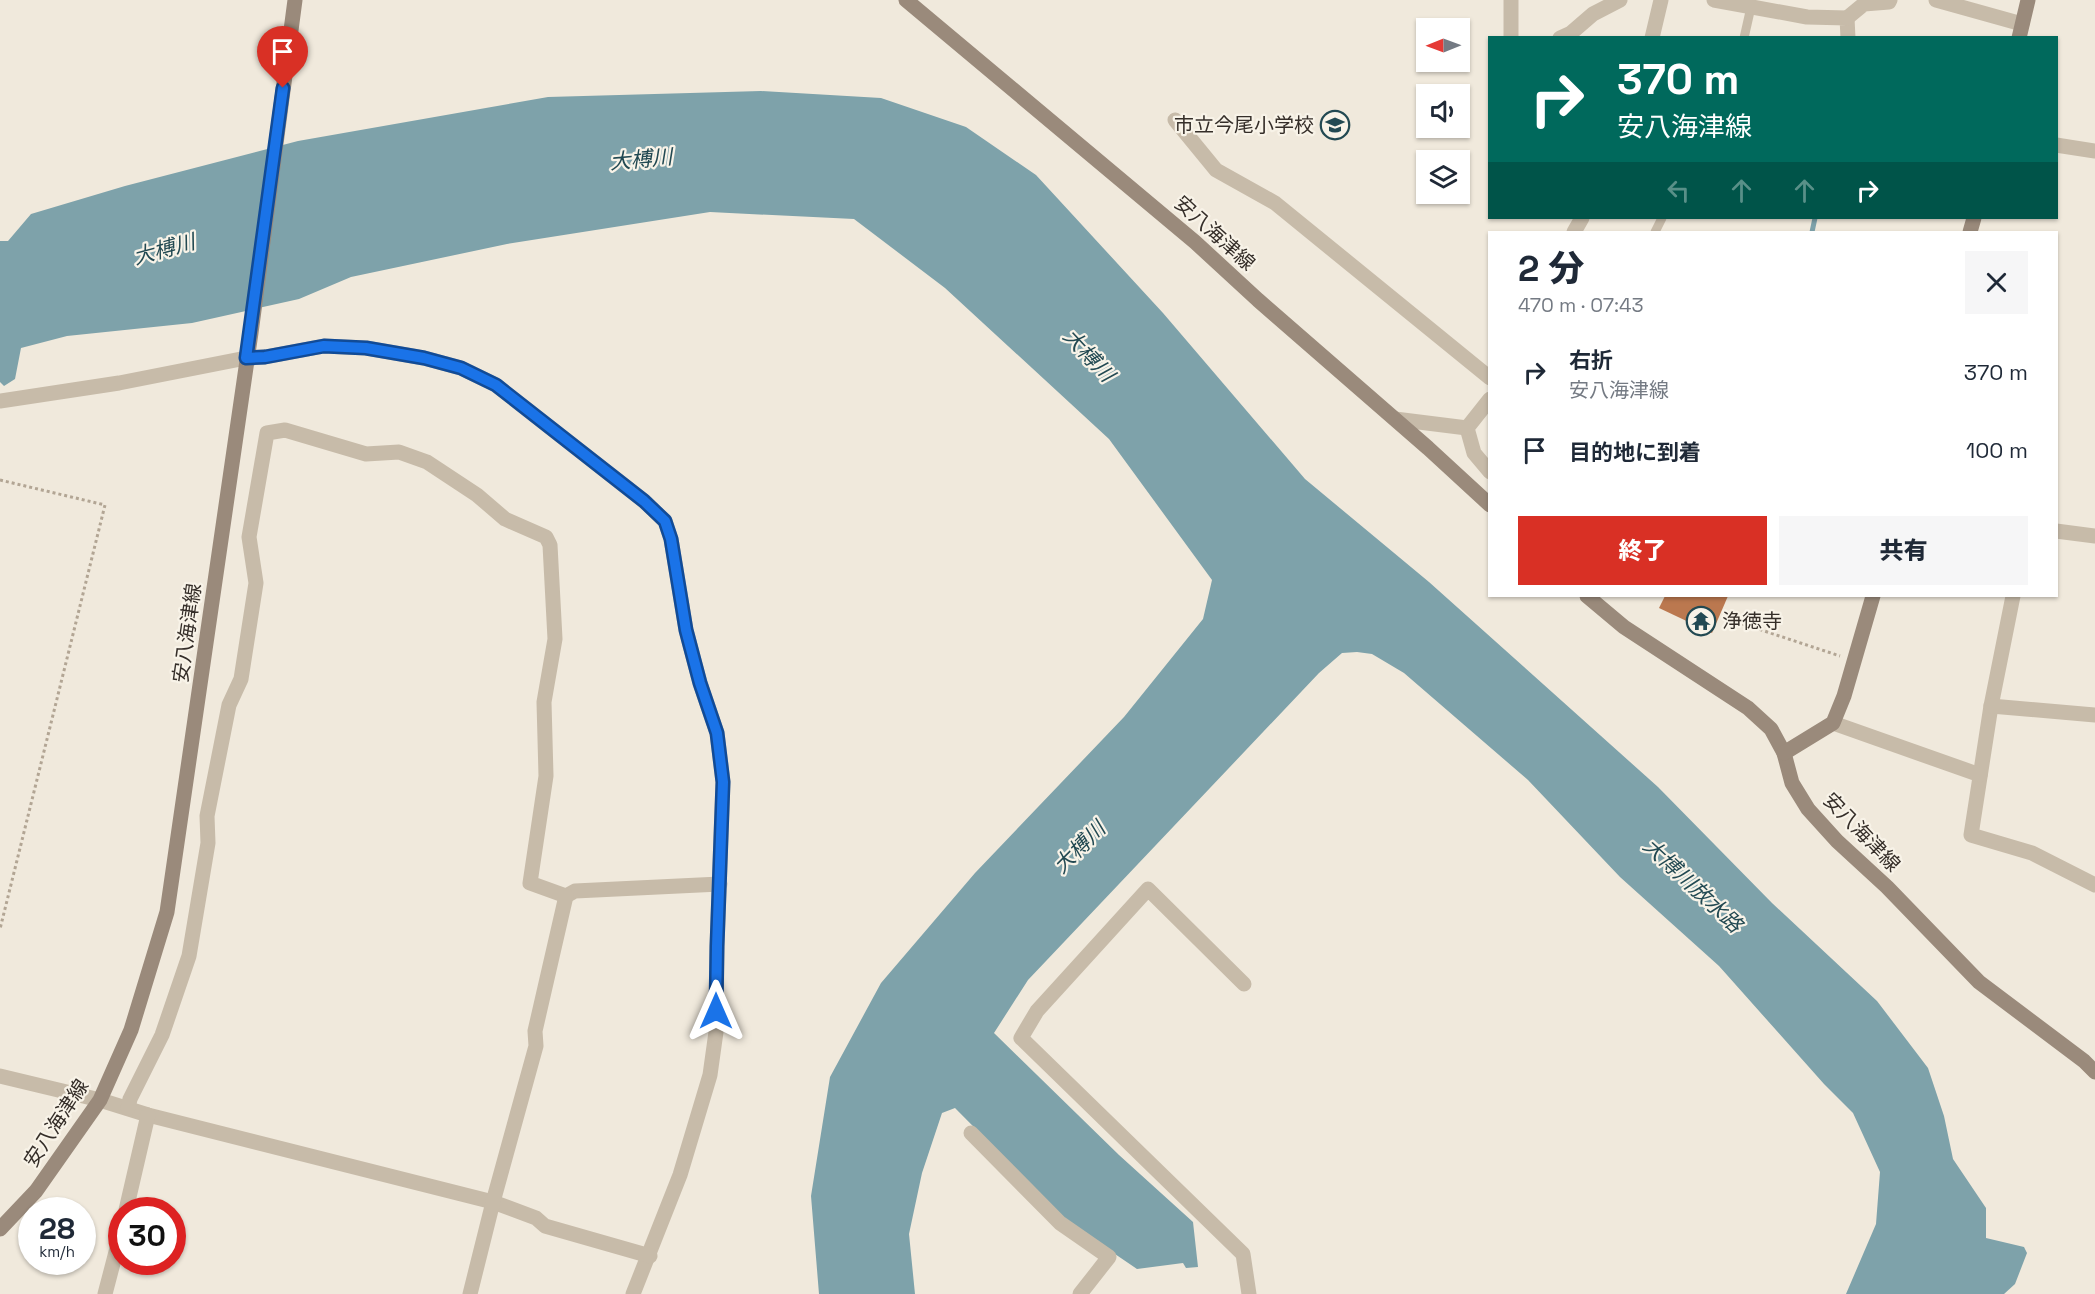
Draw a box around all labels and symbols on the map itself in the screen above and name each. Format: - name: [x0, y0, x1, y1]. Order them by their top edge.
- north arrow: [1416, 18, 1470, 72]
- pin: [257, 26, 308, 88]
- school or university icon: 市立今尾小学校: [1319, 109, 1351, 141]
- place label: 市立今尾小学校: [1174, 112, 1314, 138]
- water label: 大榑川: [608, 143, 676, 175]
- street label: 安八海津線: [1169, 190, 1261, 276]
- water label: 大榑川: [130, 227, 200, 270]
- water label: 大榑川: [1058, 323, 1122, 389]
- street label: 安八海津線: [167, 582, 207, 684]
- temple icon: 浄徳寺: [1685, 605, 1717, 637]
- place label: 浄徳寺: [1722, 608, 1782, 634]
- street label: 安八海津線: [1818, 787, 1906, 877]
- water label: 大榑川: [1047, 814, 1112, 879]
- water label: 大博川放水路: [1638, 832, 1750, 939]
- position arrow: [684, 979, 748, 1043]
- street label: 安八海津線: [18, 1074, 94, 1172]
- speed limit sign: 30: [108, 1197, 186, 1275]

